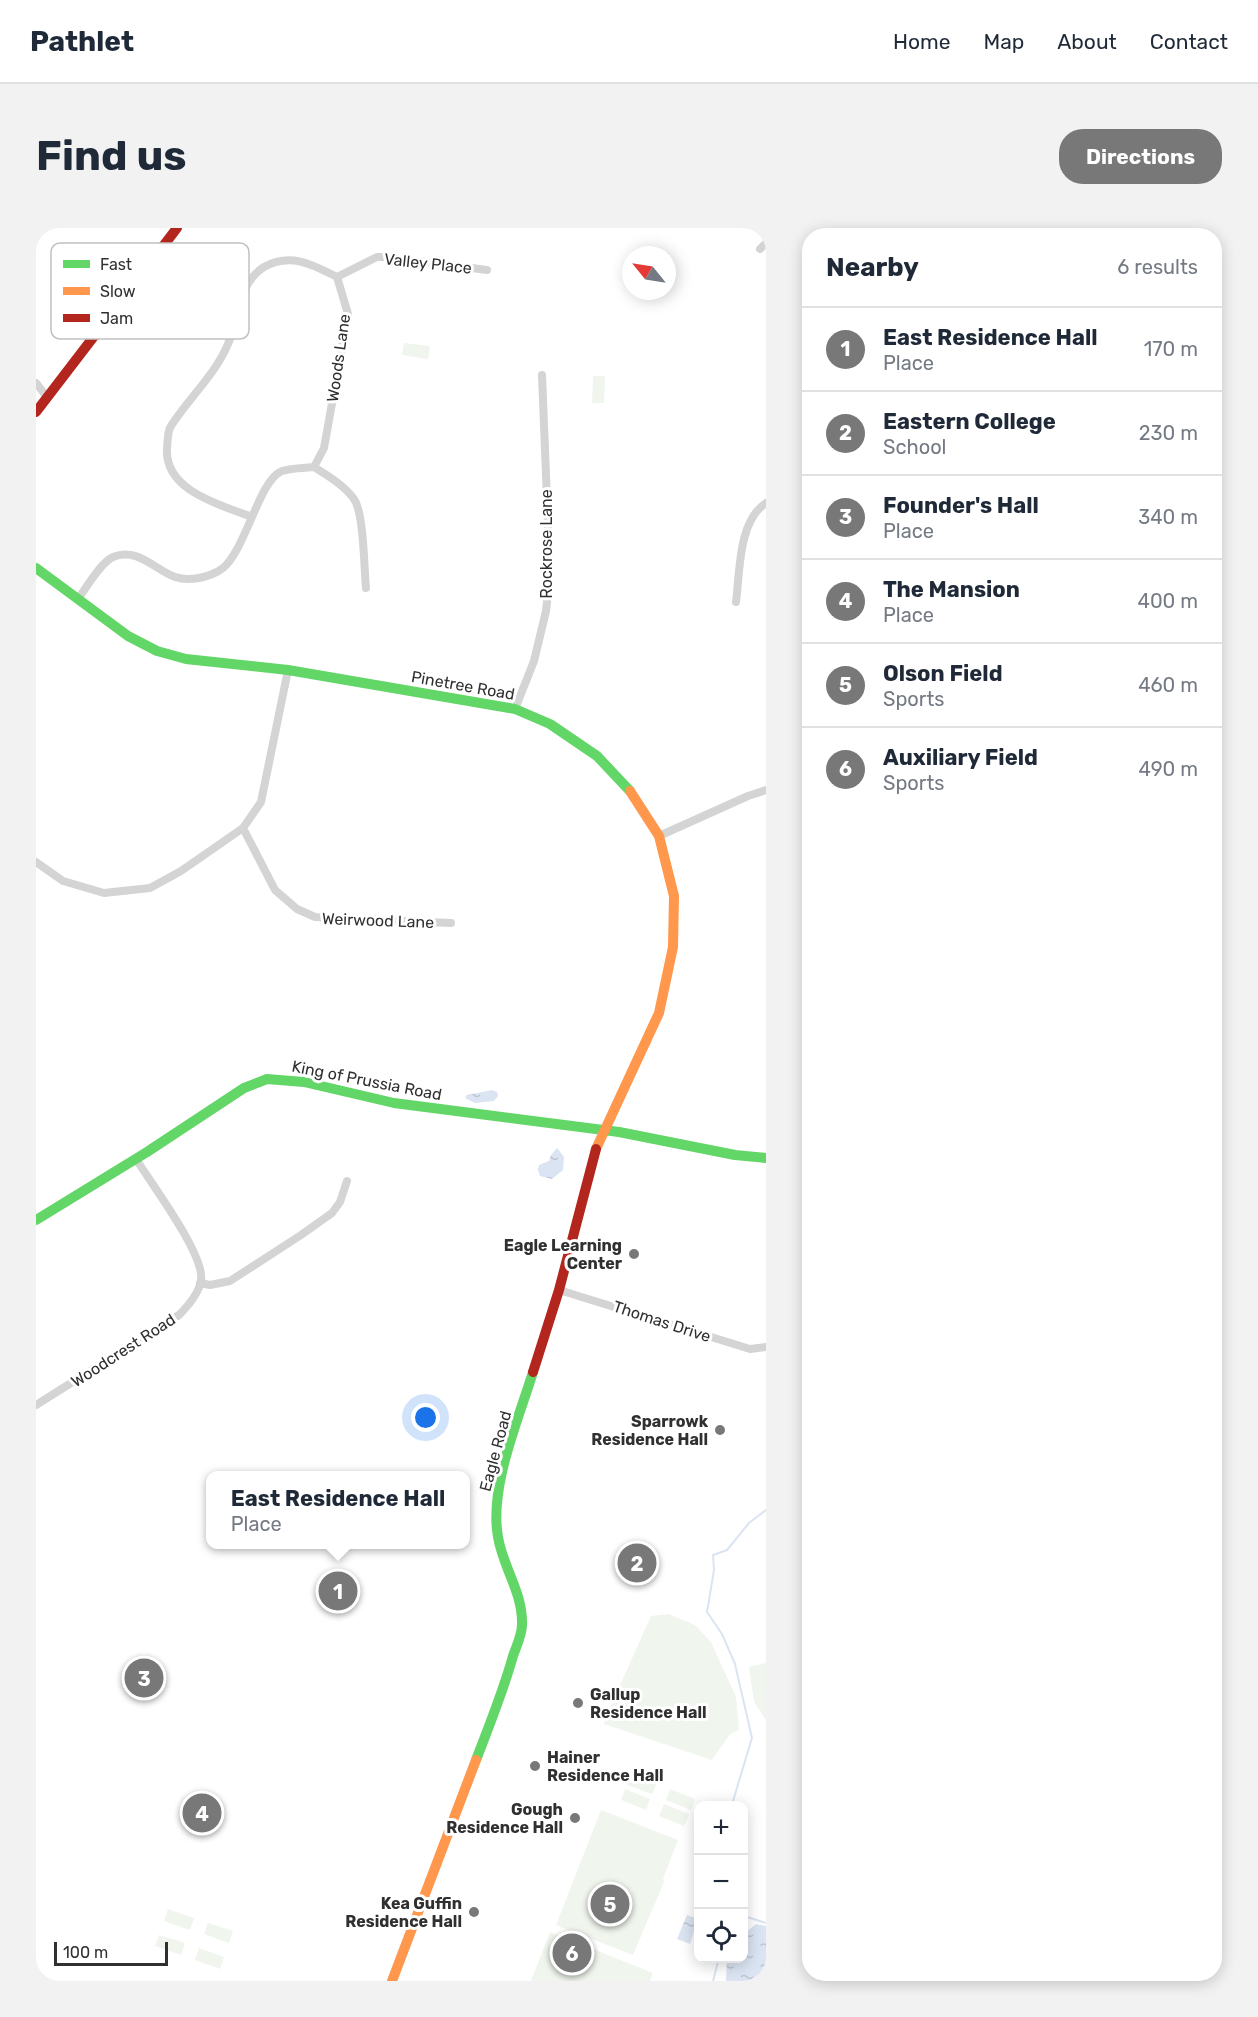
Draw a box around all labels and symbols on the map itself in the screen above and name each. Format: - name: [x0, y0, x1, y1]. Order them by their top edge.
- legend: [51, 243, 249, 339]
- north arrow: [622, 246, 676, 300]
- street label: Valley Place: [383, 249, 473, 278]
- text: Fast: [100, 255, 132, 274]
- text: Slow: [100, 282, 136, 301]
- text: Jam: [100, 309, 133, 328]
- street label: Woods Lane: [323, 313, 354, 403]
- street label: Rockrose Lane: [537, 489, 556, 599]
- street label: Pinetree Road: [410, 667, 516, 704]
- street label: Weirwood Lane: [322, 909, 434, 932]
- street label: King of Prussia Road: [290, 1057, 443, 1104]
- place label: Eagle Learning Center: [504, 1236, 623, 1273]
- marker: Eagle Learning Center: [627, 1247, 641, 1261]
- street label: Thomas Drive: [611, 1297, 713, 1346]
- street label: Woodcrest Road: [68, 1310, 179, 1391]
- your location: [411, 1403, 440, 1432]
- street label: Eagle Road: [476, 1409, 515, 1494]
- place label: Sparrowk Residence Hall: [591, 1412, 709, 1449]
- marker: Sparrowk Residence Hall: [713, 1423, 727, 1437]
- pin: 2: [618, 1540, 656, 1586]
- pin: 1: [318, 1568, 358, 1614]
- pin: 3: [124, 1656, 164, 1700]
- place label: Gallup Residence Hall: [590, 1685, 707, 1722]
- marker: Gallup Residence Hall: [571, 1696, 585, 1710]
- place label: Hainer Residence Hall: [547, 1748, 664, 1785]
- marker: Hainer Residence Hall: [528, 1759, 542, 1773]
- pin: 4: [182, 1790, 222, 1836]
- place label: Gough Residence Hall: [446, 1800, 563, 1837]
- marker: Gough Residence Hall: [568, 1811, 582, 1825]
- pin: 5: [590, 1882, 630, 1926]
- place label: Kea Guffin Residence Hall: [345, 1894, 462, 1931]
- marker: Kea Guffin Residence Hall: [467, 1905, 481, 1919]
- pin: 6: [552, 1930, 592, 1976]
- scale bar: [54, 1939, 168, 1966]

